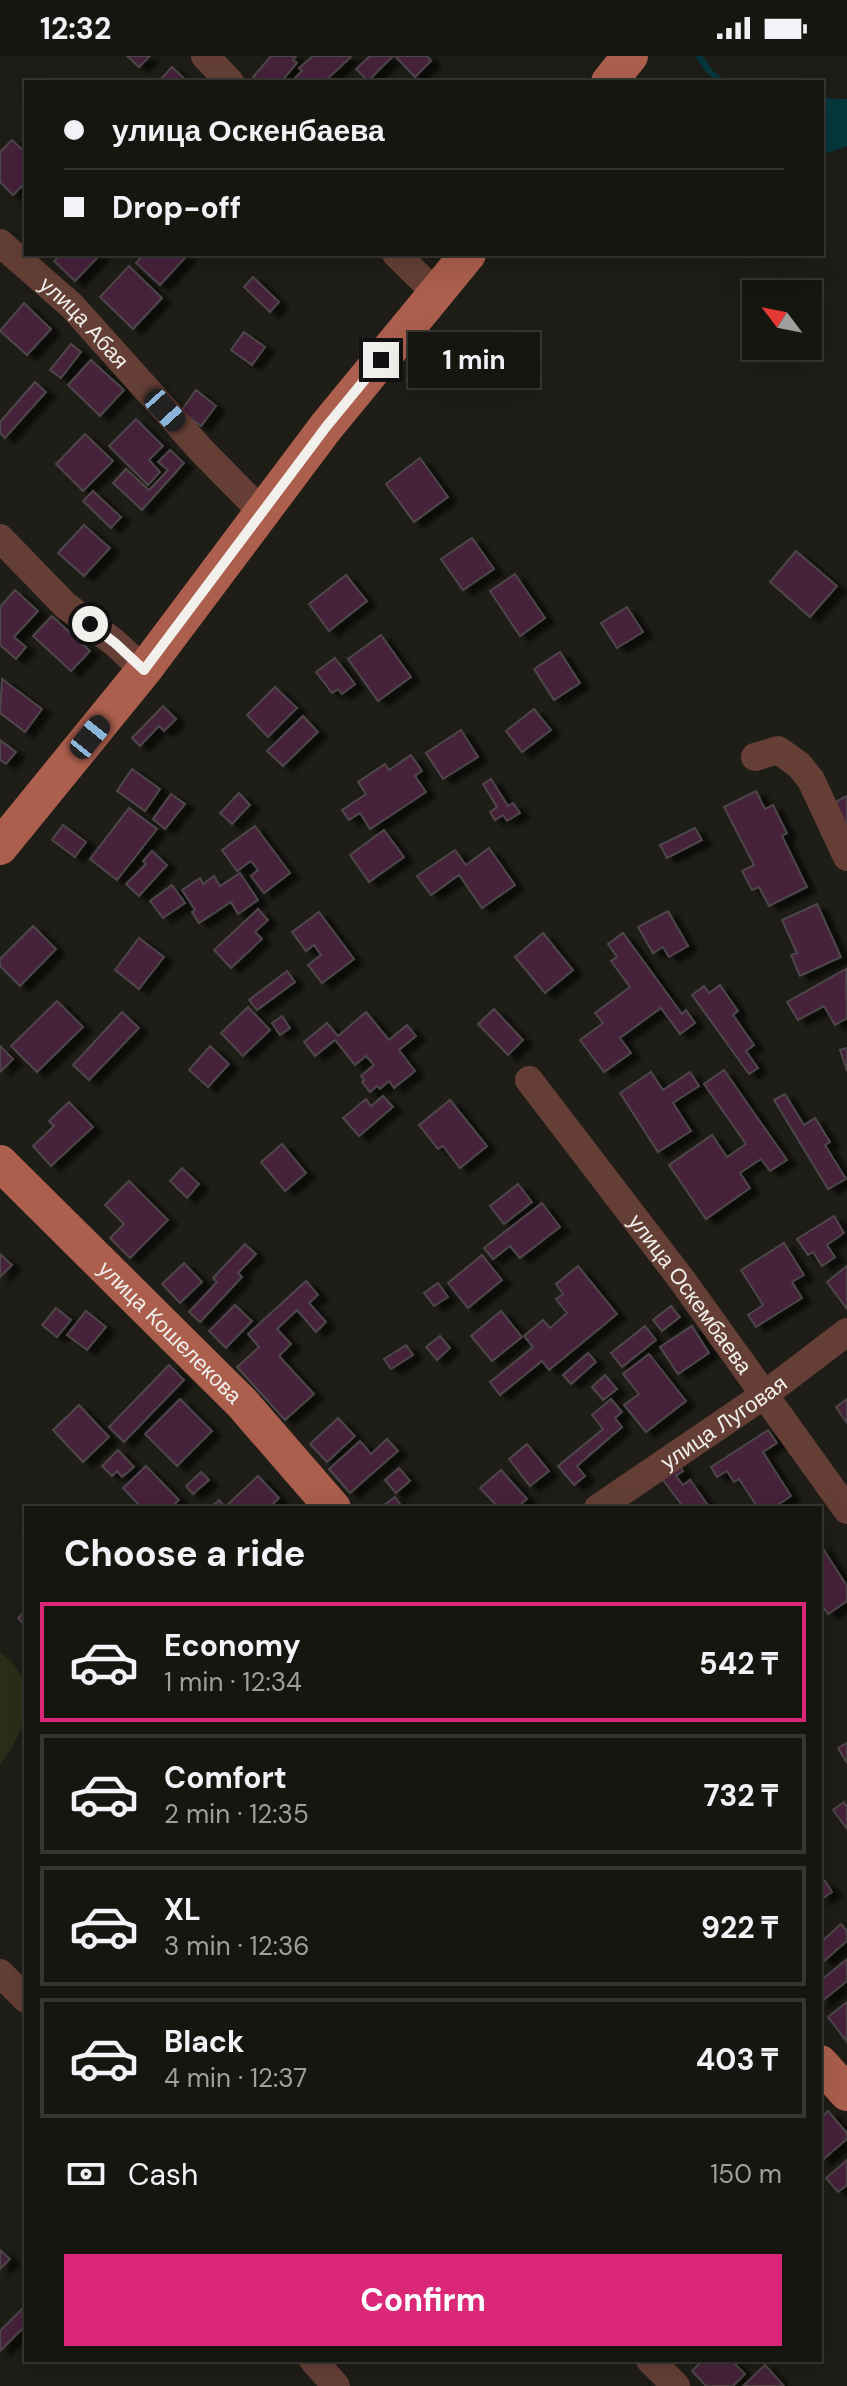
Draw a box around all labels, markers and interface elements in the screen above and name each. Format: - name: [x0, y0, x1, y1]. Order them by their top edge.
- text: 12:32: [40, 9, 111, 48]
- text: улица Оскенбаева: [112, 111, 385, 150]
- text: Drop-off: [112, 188, 241, 227]
- street label: улица Абая: [33, 270, 135, 375]
- north arrow: [742, 280, 822, 360]
- map controls: [742, 280, 822, 360]
- callout: 1 min: [409, 332, 541, 388]
- route end: [363, 342, 399, 378]
- text: 1 min: [442, 343, 506, 377]
- car: [140, 384, 190, 436]
- route start: [72, 606, 108, 642]
- car: [66, 711, 114, 763]
- street label: улица Оскембаева: [622, 1208, 759, 1380]
- street label: улица Кошелекова: [92, 1255, 249, 1411]
- street label: улица Луговая: [655, 1369, 793, 1476]
- text: Choose a ride: [64, 1530, 305, 1577]
- icon: car: [68, 1626, 140, 1698]
- text: Economy: [164, 1626, 301, 1665]
- text: 542 ₸: [699, 1644, 778, 1683]
- text: 1 min · 12:34: [164, 1665, 302, 1699]
- icon: car: [68, 1758, 140, 1830]
- text: Comfort: [164, 1758, 287, 1797]
- text: 732 ₸: [703, 1776, 778, 1815]
- text: 2 min · 12:35: [164, 1797, 309, 1831]
- icon: car: [68, 1890, 140, 1962]
- text: XL: [164, 1890, 201, 1929]
- text: 922 ₸: [701, 1908, 778, 1947]
- text: 3 min · 12:36: [164, 1929, 310, 1963]
- icon: car: [68, 2022, 140, 2094]
- text: Black: [164, 2022, 244, 2061]
- text: 403 ₸: [696, 2040, 778, 2079]
- text: 4 min · 12:37: [164, 2061, 307, 2095]
- icon: cash: [64, 2152, 108, 2196]
- text: Cash: [128, 2155, 198, 2194]
- text: 150 m: [710, 2157, 782, 2191]
- button: Confirm: [64, 2254, 782, 2346]

